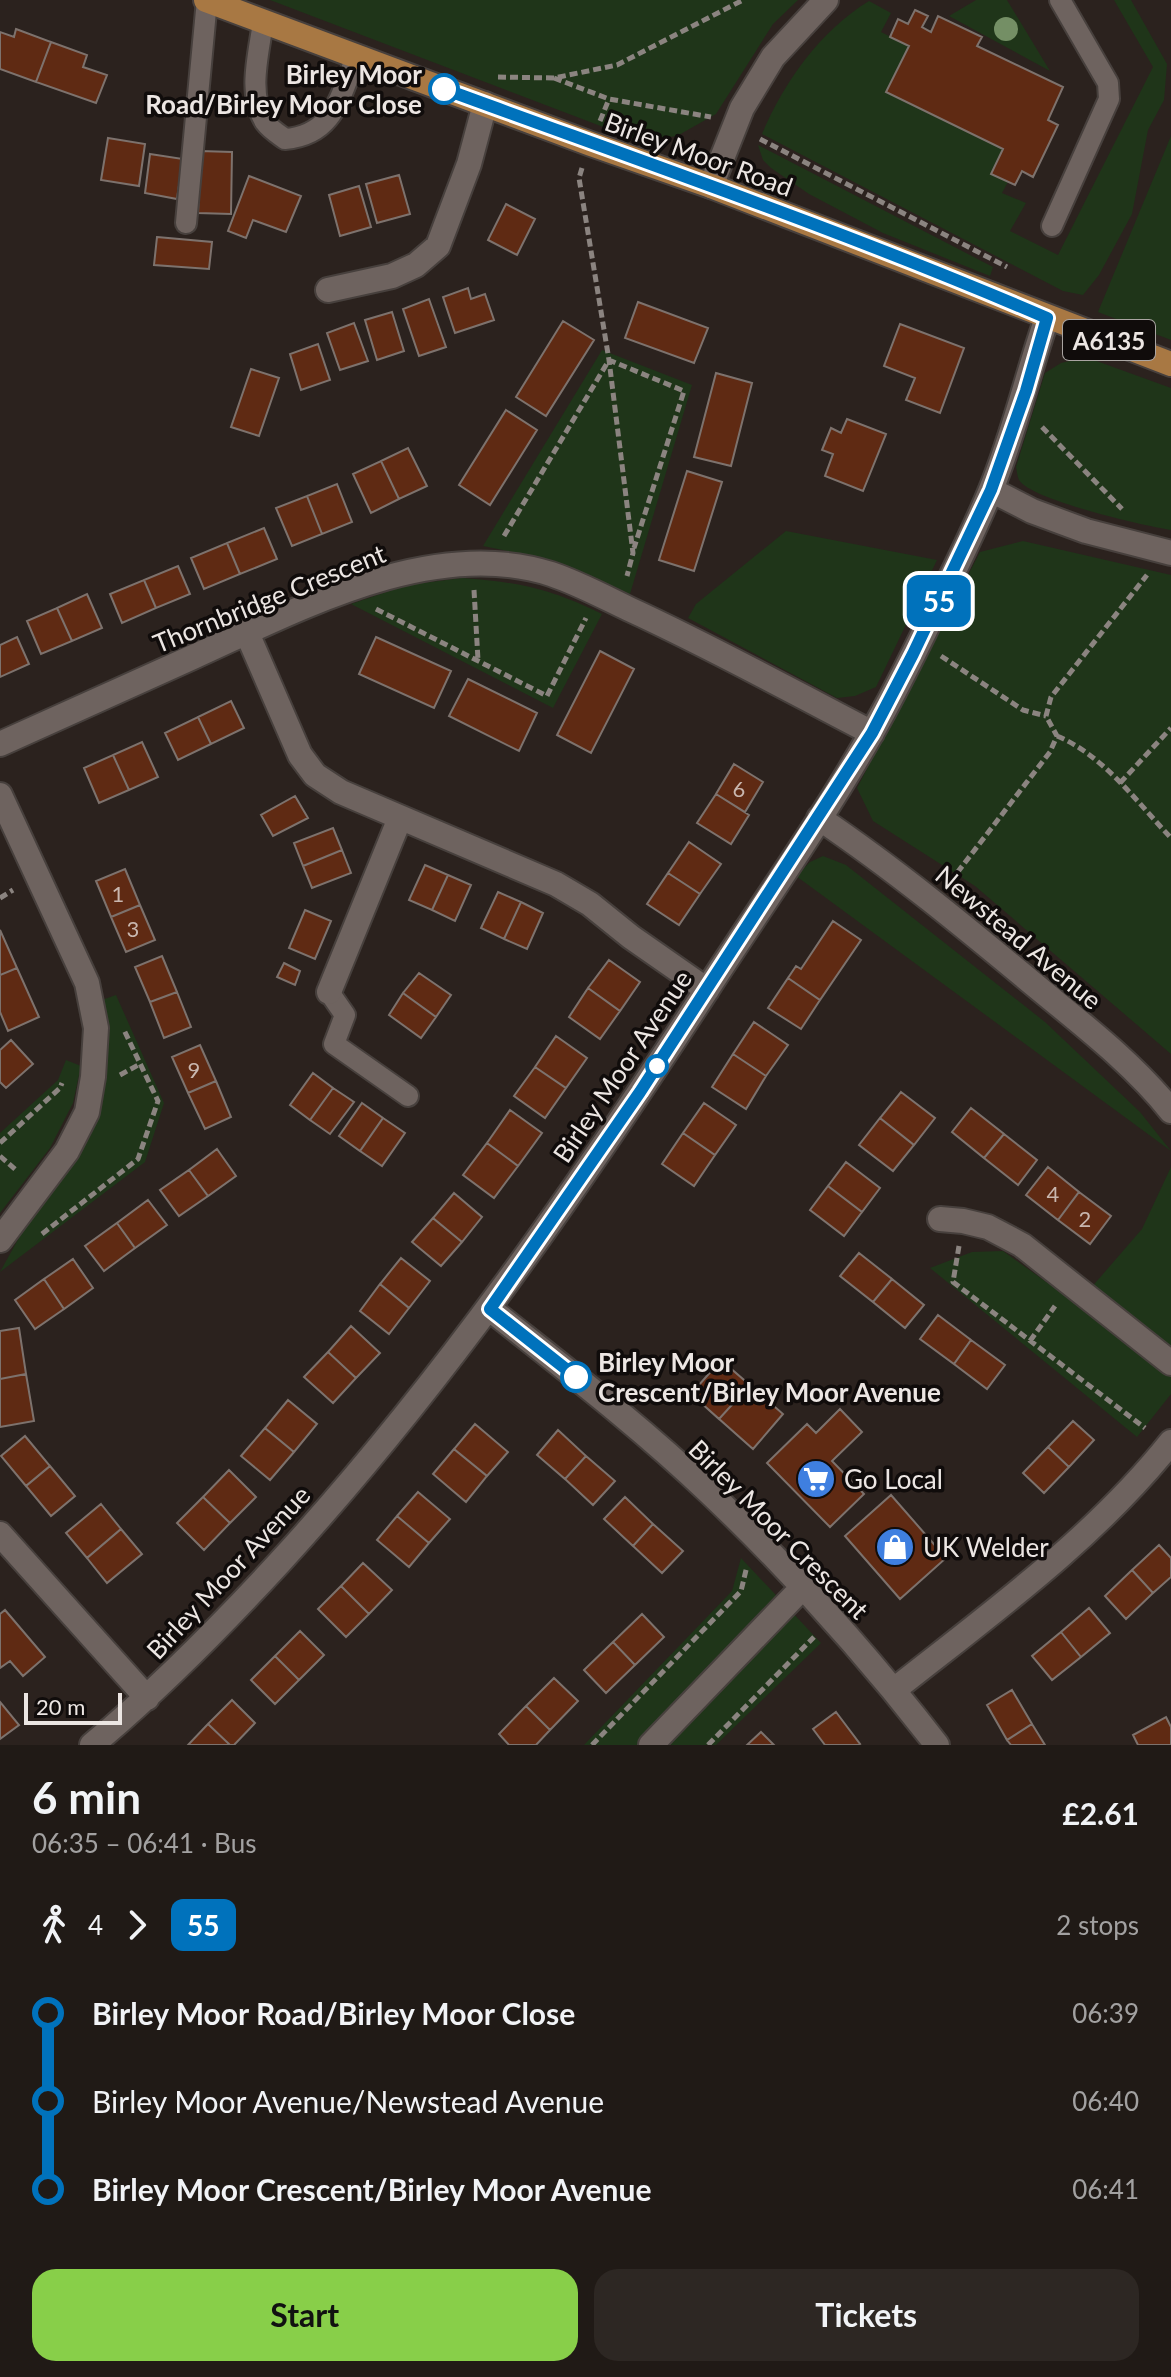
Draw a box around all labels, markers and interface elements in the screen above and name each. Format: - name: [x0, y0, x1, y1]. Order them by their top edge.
- place label: Birley Moor Road/Birley Moor Close: [145, 58, 422, 120]
- marker: Birley Moor Road/Birley Moor Close: [429, 74, 459, 104]
- street label: Birley Moor Road: [601, 105, 797, 203]
- road number: A6135: [1063, 320, 1155, 360]
- street label: Thornbridge Crescent: [148, 537, 390, 659]
- line badge: 55: [903, 575, 975, 627]
- text: 55: [923, 584, 955, 618]
- house number: 6: [733, 775, 745, 802]
- street label: Newstead Avenue: [929, 858, 1109, 1016]
- house number: 1: [112, 880, 124, 907]
- house number: 3: [127, 915, 139, 942]
- street label: Birley Moor Avenue: [546, 964, 698, 1168]
- unlabelled marker: [646, 1055, 668, 1077]
- house number: 9: [188, 1056, 200, 1083]
- house number: 4: [1047, 1180, 1060, 1207]
- house number: 2: [1079, 1205, 1091, 1232]
- place label: Birley Moor Crescent/Birley Moor Avenue: [598, 1346, 941, 1408]
- marker: Birley Moor Crescent/Birley Moor Avenue: [561, 1362, 591, 1392]
- street label: Birley Moor Crescent: [683, 1433, 876, 1626]
- supermarket icon: Go Local: [795, 1458, 837, 1500]
- place label: Go Local: [844, 1463, 943, 1495]
- street label: Birley Moor Avenue: [140, 1479, 316, 1665]
- shop icon: UK Welder: [874, 1526, 916, 1568]
- place label: UK Welder: [923, 1531, 1049, 1563]
- scale bar: [24, 1689, 122, 1725]
- text: 20 m: [36, 1693, 85, 1720]
- text: 6 min: [32, 1771, 141, 1823]
- text: £2.61: [1062, 1795, 1139, 1831]
- text: 06:35 – 06:41 · Bus: [32, 1827, 256, 1859]
- icon: walk: [32, 1903, 76, 1947]
- icon: forward: [115, 1903, 159, 1947]
- text: 55: [187, 1908, 220, 1942]
- text: 4: [88, 1909, 103, 1941]
- text: 2 stops: [1056, 1909, 1139, 1941]
- text: Birley Moor Road/Birley Moor Close: [92, 1995, 575, 2031]
- text: 06:39: [1072, 1997, 1139, 2029]
- text: Birley Moor Avenue/Newstead Avenue: [92, 2083, 604, 2119]
- text: 06:40: [1072, 2085, 1139, 2117]
- text: Birley Moor Crescent/Birley Moor Avenue: [92, 2171, 651, 2207]
- text: 06:41: [1072, 2173, 1139, 2205]
- button: Start: [32, 2269, 578, 2361]
- button: Tickets: [594, 2269, 1139, 2361]

